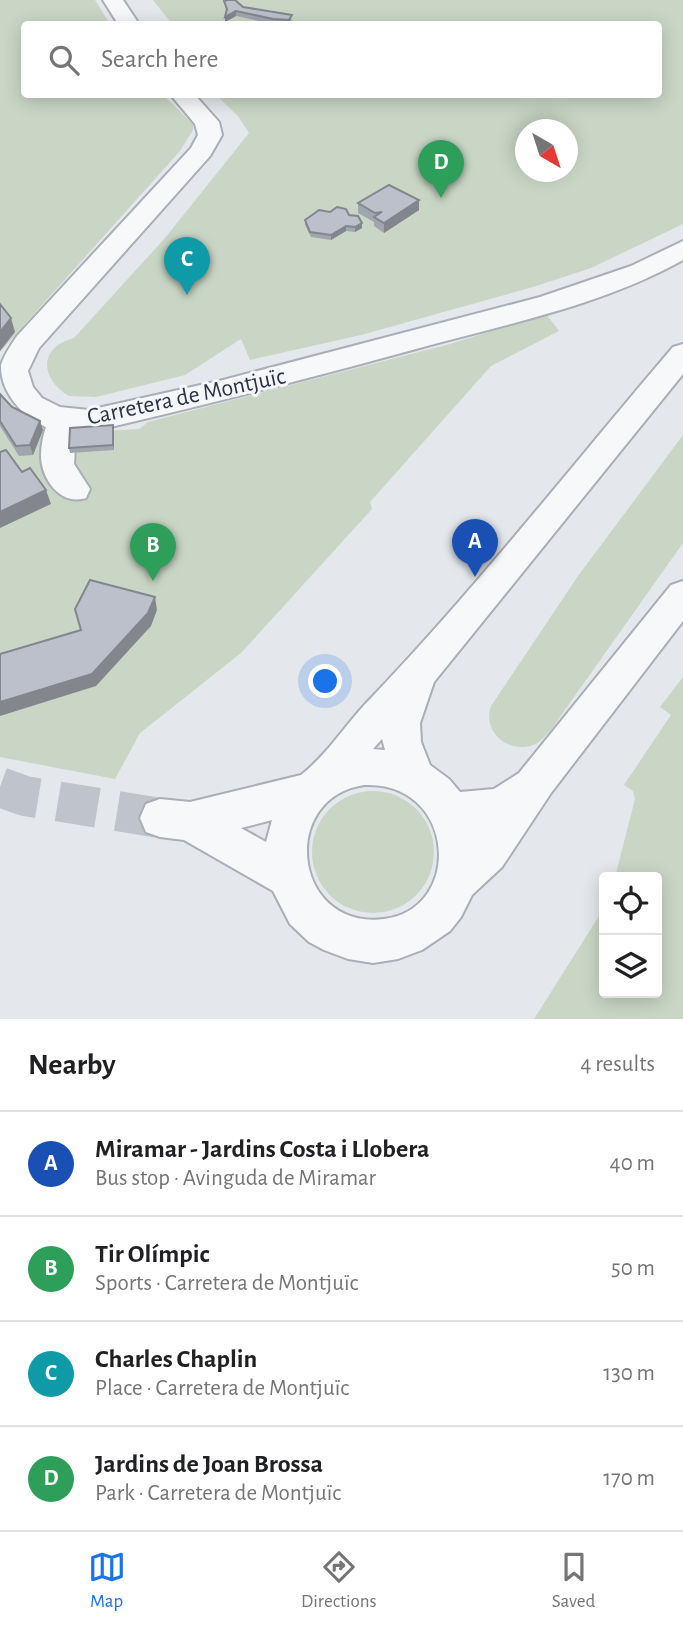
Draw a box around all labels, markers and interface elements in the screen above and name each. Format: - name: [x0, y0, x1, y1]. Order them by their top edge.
- search box: [21, 21, 662, 98]
- icon: search: [45, 41, 83, 79]
- text: Search here: [101, 46, 219, 72]
- north arrow: [515, 119, 578, 182]
- pin: D: [418, 140, 464, 198]
- pin: C: [164, 237, 210, 295]
- street label: Carretera de Montjuïc: [85, 364, 287, 430]
- pin: A: [452, 519, 498, 577]
- pin: B: [130, 523, 176, 581]
- your location: [308, 664, 342, 698]
- map controls: [599, 872, 662, 998]
- button: locate: [599, 872, 662, 935]
- button: layers: [599, 935, 662, 998]
- text: Nearby: [28, 1050, 116, 1080]
- text: 4 results: [580, 1053, 655, 1076]
- text: Miramar - Jardins Costa i Llobera: [95, 1136, 430, 1162]
- text: A: [44, 1152, 58, 1175]
- text: 40 m: [610, 1152, 655, 1175]
- text: Bus stop · Avinguda de Miramar: [95, 1167, 376, 1190]
- text: Tir Olímpic: [95, 1241, 209, 1267]
- text: B: [44, 1257, 58, 1280]
- text: 50 m: [611, 1257, 655, 1280]
- text: Sports · Carretera de Montjuïc: [95, 1272, 358, 1295]
- text: Charles Chaplin: [95, 1346, 257, 1372]
- text: C: [45, 1362, 57, 1385]
- text: 130 m: [603, 1362, 655, 1385]
- text: Place · Carretera de Montjuïc: [95, 1377, 349, 1400]
- text: Jardins de Joan Brossa: [95, 1451, 323, 1477]
- text: D: [43, 1467, 59, 1490]
- text: 170 m: [603, 1467, 655, 1490]
- text: Park · Carretera de Montjuïc: [95, 1482, 341, 1505]
- tab: Map: [88, 1548, 126, 1613]
- tab: Directions: [301, 1548, 377, 1613]
- tab: Saved: [552, 1548, 595, 1613]

